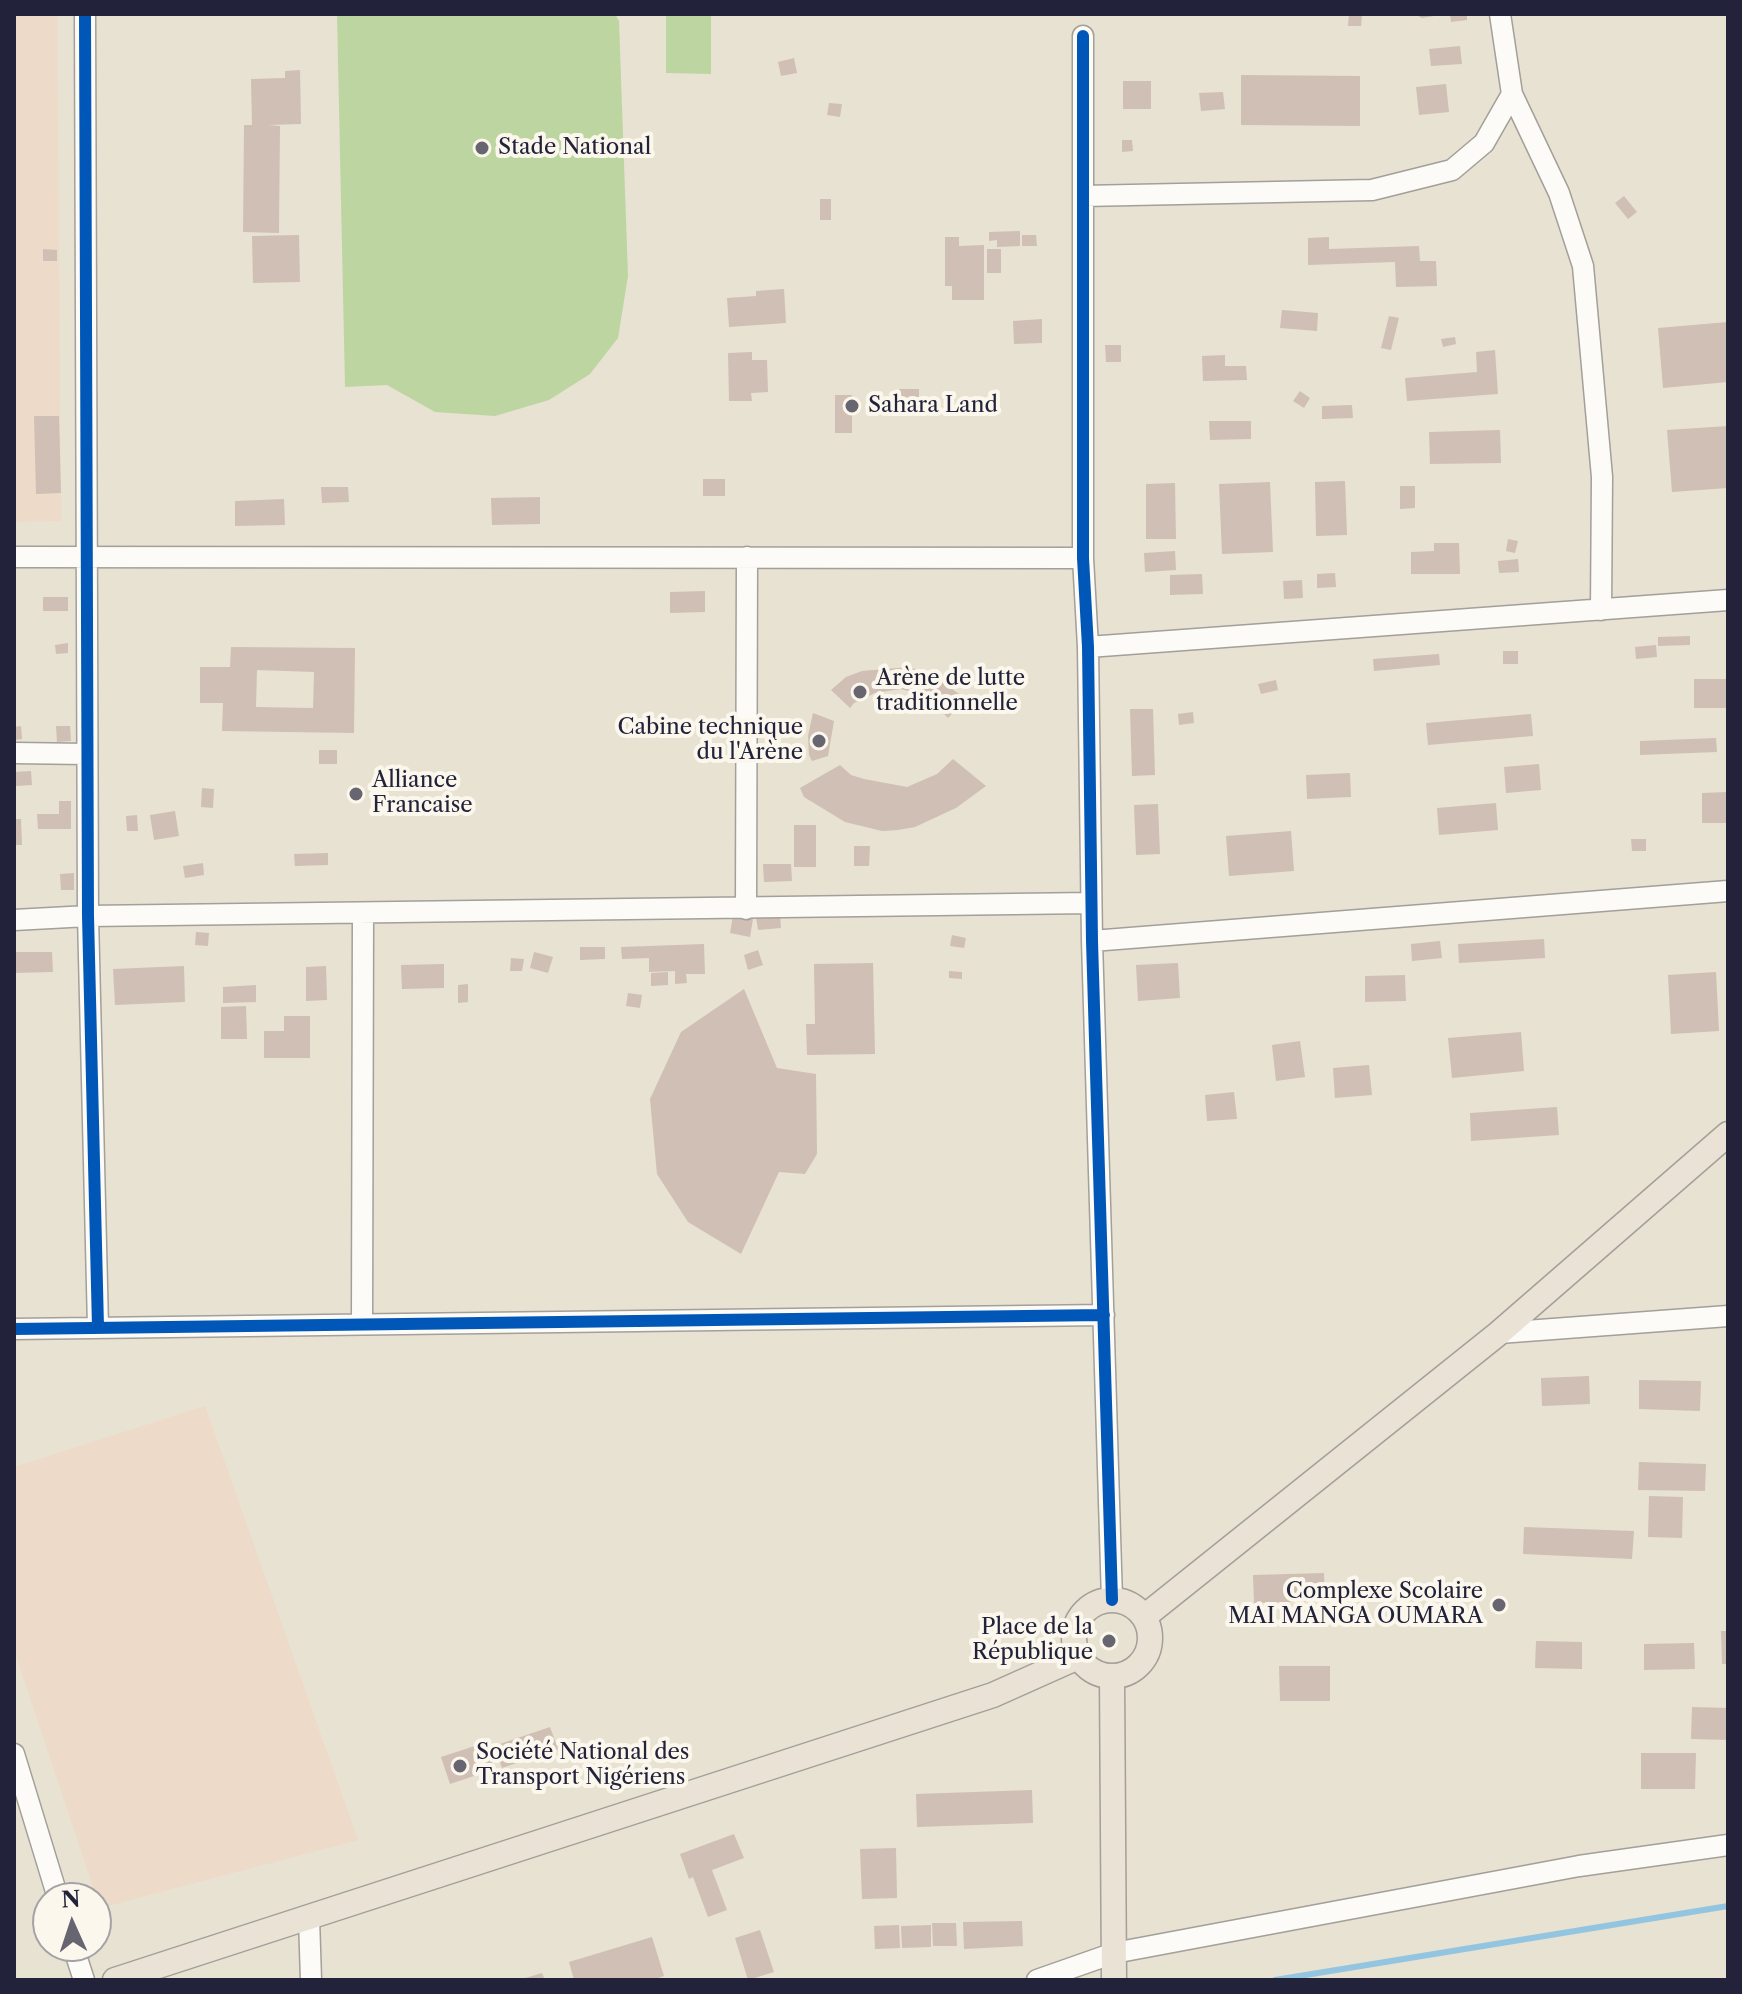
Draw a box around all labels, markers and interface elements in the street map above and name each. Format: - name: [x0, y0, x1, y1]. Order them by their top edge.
- place label: Stade National: [498, 135, 651, 161]
- marker: Stade National: [473, 139, 491, 157]
- place label: Sahara Land: [868, 393, 998, 419]
- marker: Sahara Land: [843, 397, 861, 415]
- place label: Arène de lutte traditionnelle: [876, 666, 1025, 718]
- marker: Arène de lutte traditionnelle: [851, 683, 869, 701]
- place label: Cabine technique du l'Arène: [617, 715, 803, 766]
- marker: Cabine technique du l'Arène: [810, 732, 828, 750]
- place label: Alliance Francaise: [372, 768, 473, 820]
- marker: Alliance Francaise: [347, 785, 365, 803]
- place label: Complexe Scolaire MAI MANGA OUMARA: [1228, 1579, 1483, 1630]
- marker: Complexe Scolaire MAI MANGA OUMARA: [1490, 1596, 1508, 1614]
- place label: Place de la République: [972, 1615, 1093, 1666]
- marker: Place de la République: [1100, 1632, 1118, 1650]
- place label: Société National des Transport Nigériens: [476, 1740, 689, 1792]
- marker: Société National des Transport Nigériens: [451, 1757, 469, 1775]
- north arrow: [32, 1882, 112, 1962]
- text: N: [61, 1886, 81, 1914]

